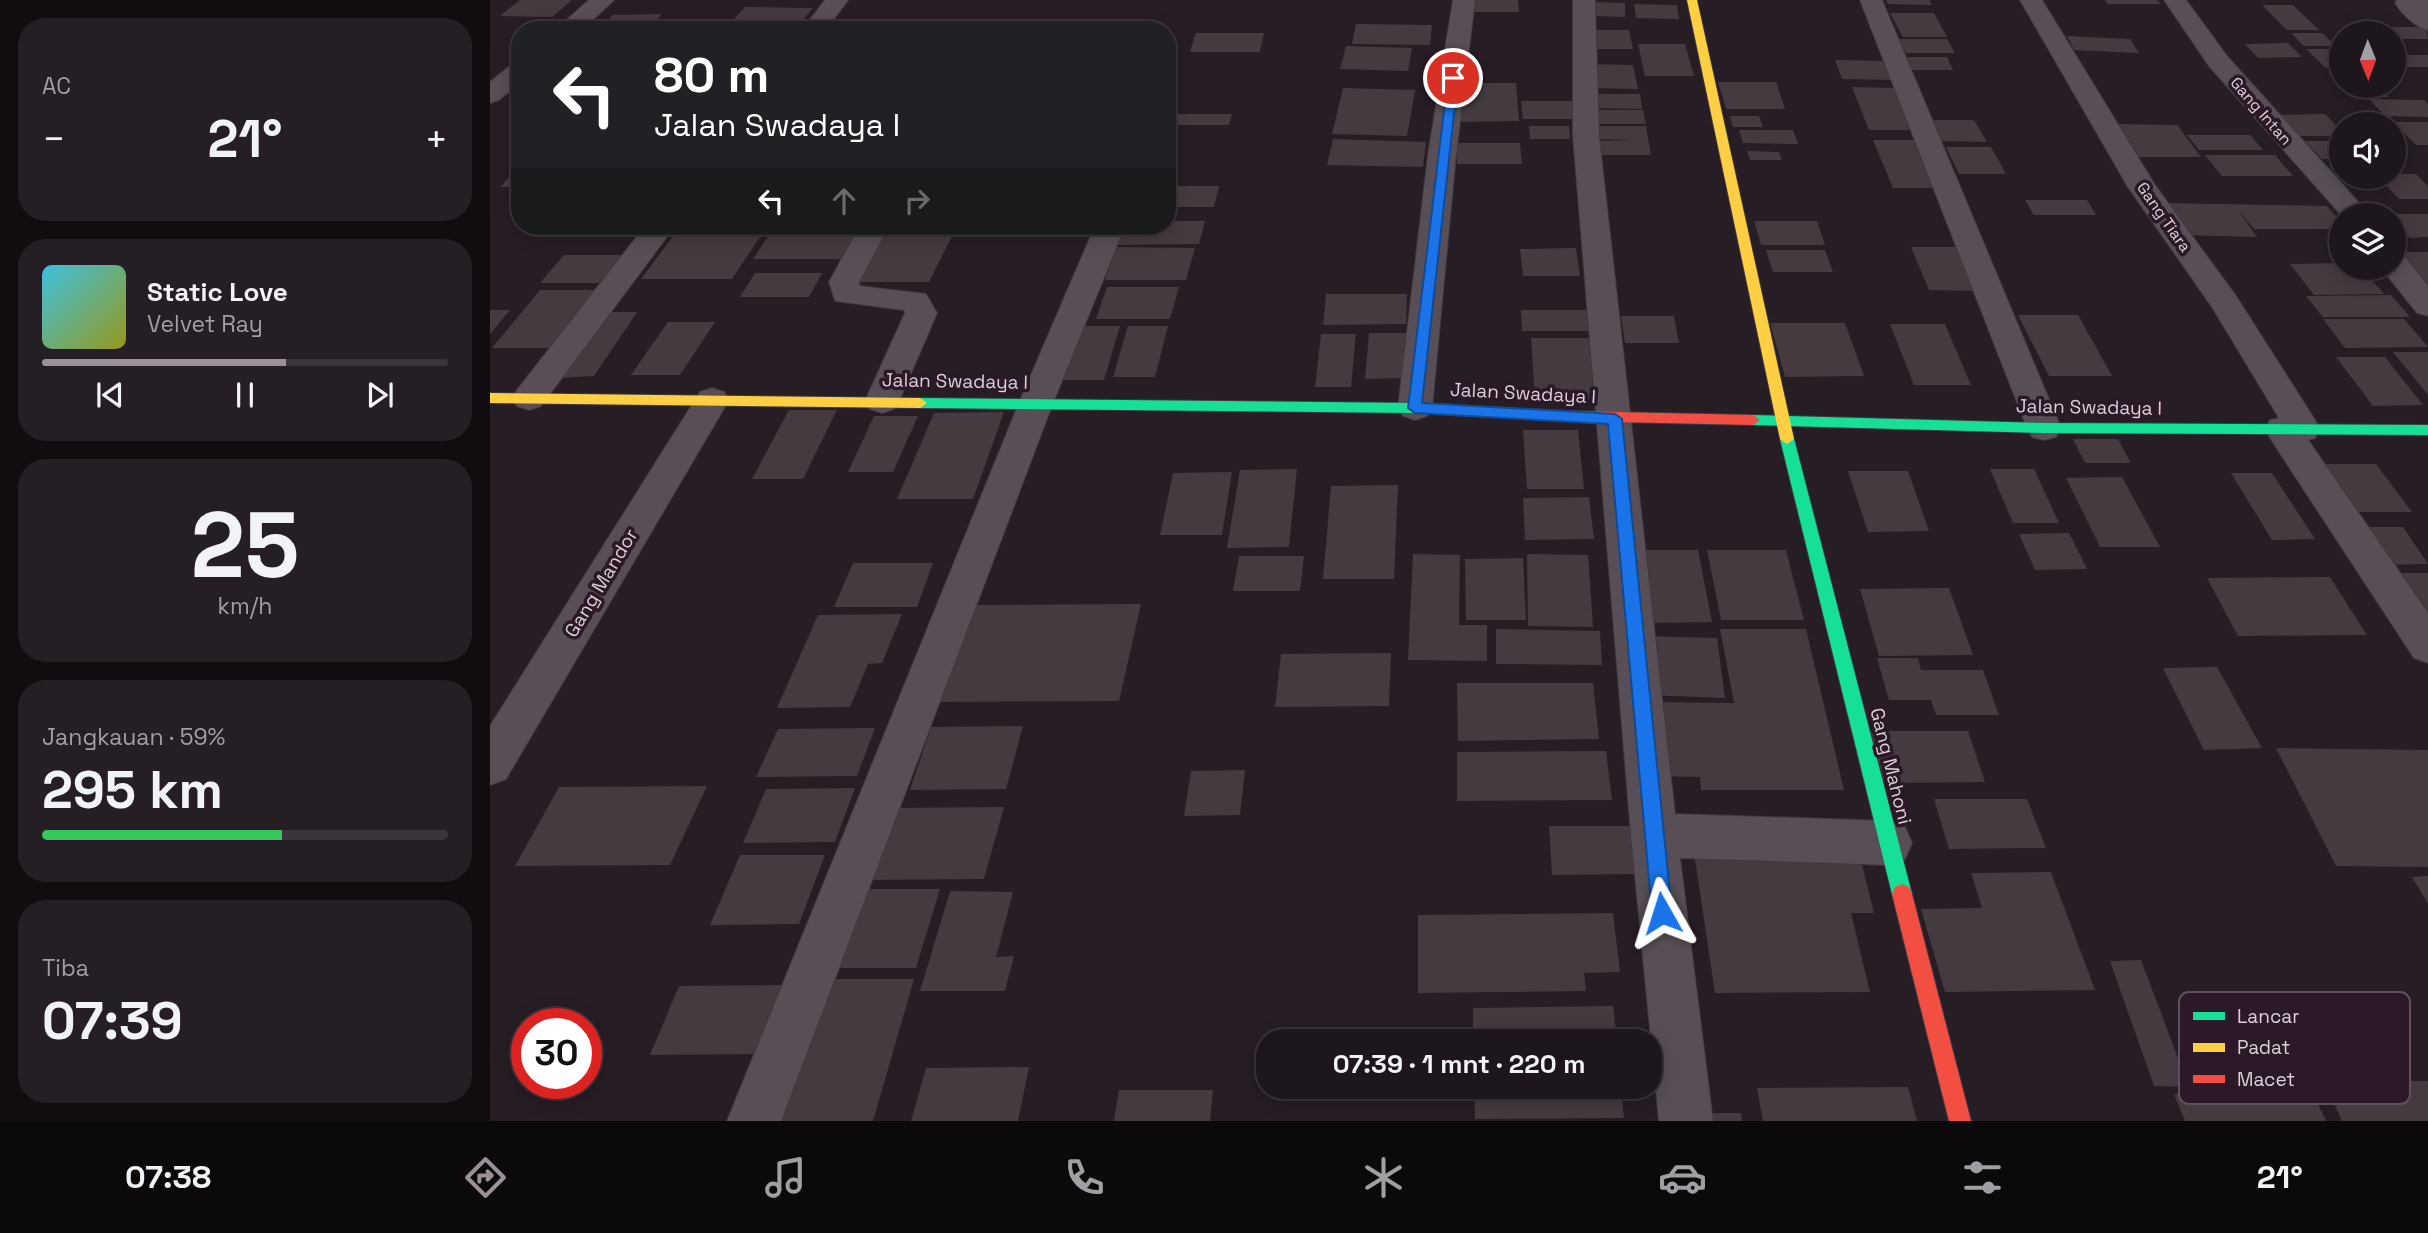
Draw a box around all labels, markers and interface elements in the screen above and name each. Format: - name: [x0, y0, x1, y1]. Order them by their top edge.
- north arrow: [2329, 21, 2406, 98]
- map controls: [2329, 21, 2406, 280]
- text: 80 m: [654, 44, 769, 106]
- pin: [1423, 48, 1483, 108]
- icon: left: [539, 49, 630, 140]
- icon: arrive: [1434, 59, 1472, 97]
- text: AC: [42, 71, 71, 101]
- street label: Gang Intan: [2226, 73, 2296, 149]
- text: Jalan Swadaya I: [654, 105, 900, 145]
- text: 21°: [208, 106, 282, 172]
- button: sound: [2329, 112, 2406, 189]
- text: −: [42, 115, 66, 163]
- text: +: [424, 115, 448, 163]
- street label: Gang Tiara: [2132, 178, 2196, 256]
- icon: left: [752, 182, 790, 220]
- icon: ahead: [825, 182, 863, 220]
- icon: right: [898, 182, 936, 220]
- button: layers: [2329, 203, 2406, 280]
- text: Static Love: [147, 275, 288, 309]
- text: Velvet Ray: [147, 309, 263, 339]
- street label: Jalan Swadaya I: [882, 367, 1028, 395]
- icon: previous: [91, 376, 129, 414]
- icon: pause: [226, 376, 264, 414]
- icon: next: [361, 376, 399, 414]
- street label: Jalan Swadaya I: [1449, 377, 1597, 409]
- street label: Jalan Swadaya I: [2016, 393, 2162, 421]
- text: 25: [191, 487, 299, 604]
- street label: Gang Mandor: [559, 524, 643, 642]
- text: km/h: [218, 591, 272, 621]
- street label: Gang Mahoni: [1864, 705, 1918, 827]
- text: Jangkauan · 59%: [42, 722, 225, 752]
- text: 295 km: [42, 757, 223, 823]
- position arrow: [1625, 876, 1699, 950]
- text: Tiba: [42, 953, 89, 983]
- text: 07:39: [42, 988, 183, 1054]
- legend: [2179, 992, 2410, 1104]
- text: Lancar: [2237, 1004, 2299, 1029]
- speed limit sign: 30: [511, 1008, 602, 1099]
- text: Padat: [2237, 1035, 2290, 1060]
- text: 07:39 · 1 mnt · 220 m: [1333, 1047, 1585, 1081]
- text: Macet: [2237, 1067, 2295, 1092]
- icon: directions: [461, 1153, 510, 1202]
- icon: music: [761, 1153, 810, 1202]
- icon: phone: [1060, 1153, 1109, 1202]
- icon: climate: [1359, 1153, 1408, 1202]
- icon: car: [1658, 1153, 1707, 1202]
- icon: filters: [1958, 1153, 2007, 1202]
- text: 07:38: [125, 1157, 211, 1197]
- text: 21°: [2257, 1157, 2303, 1197]

